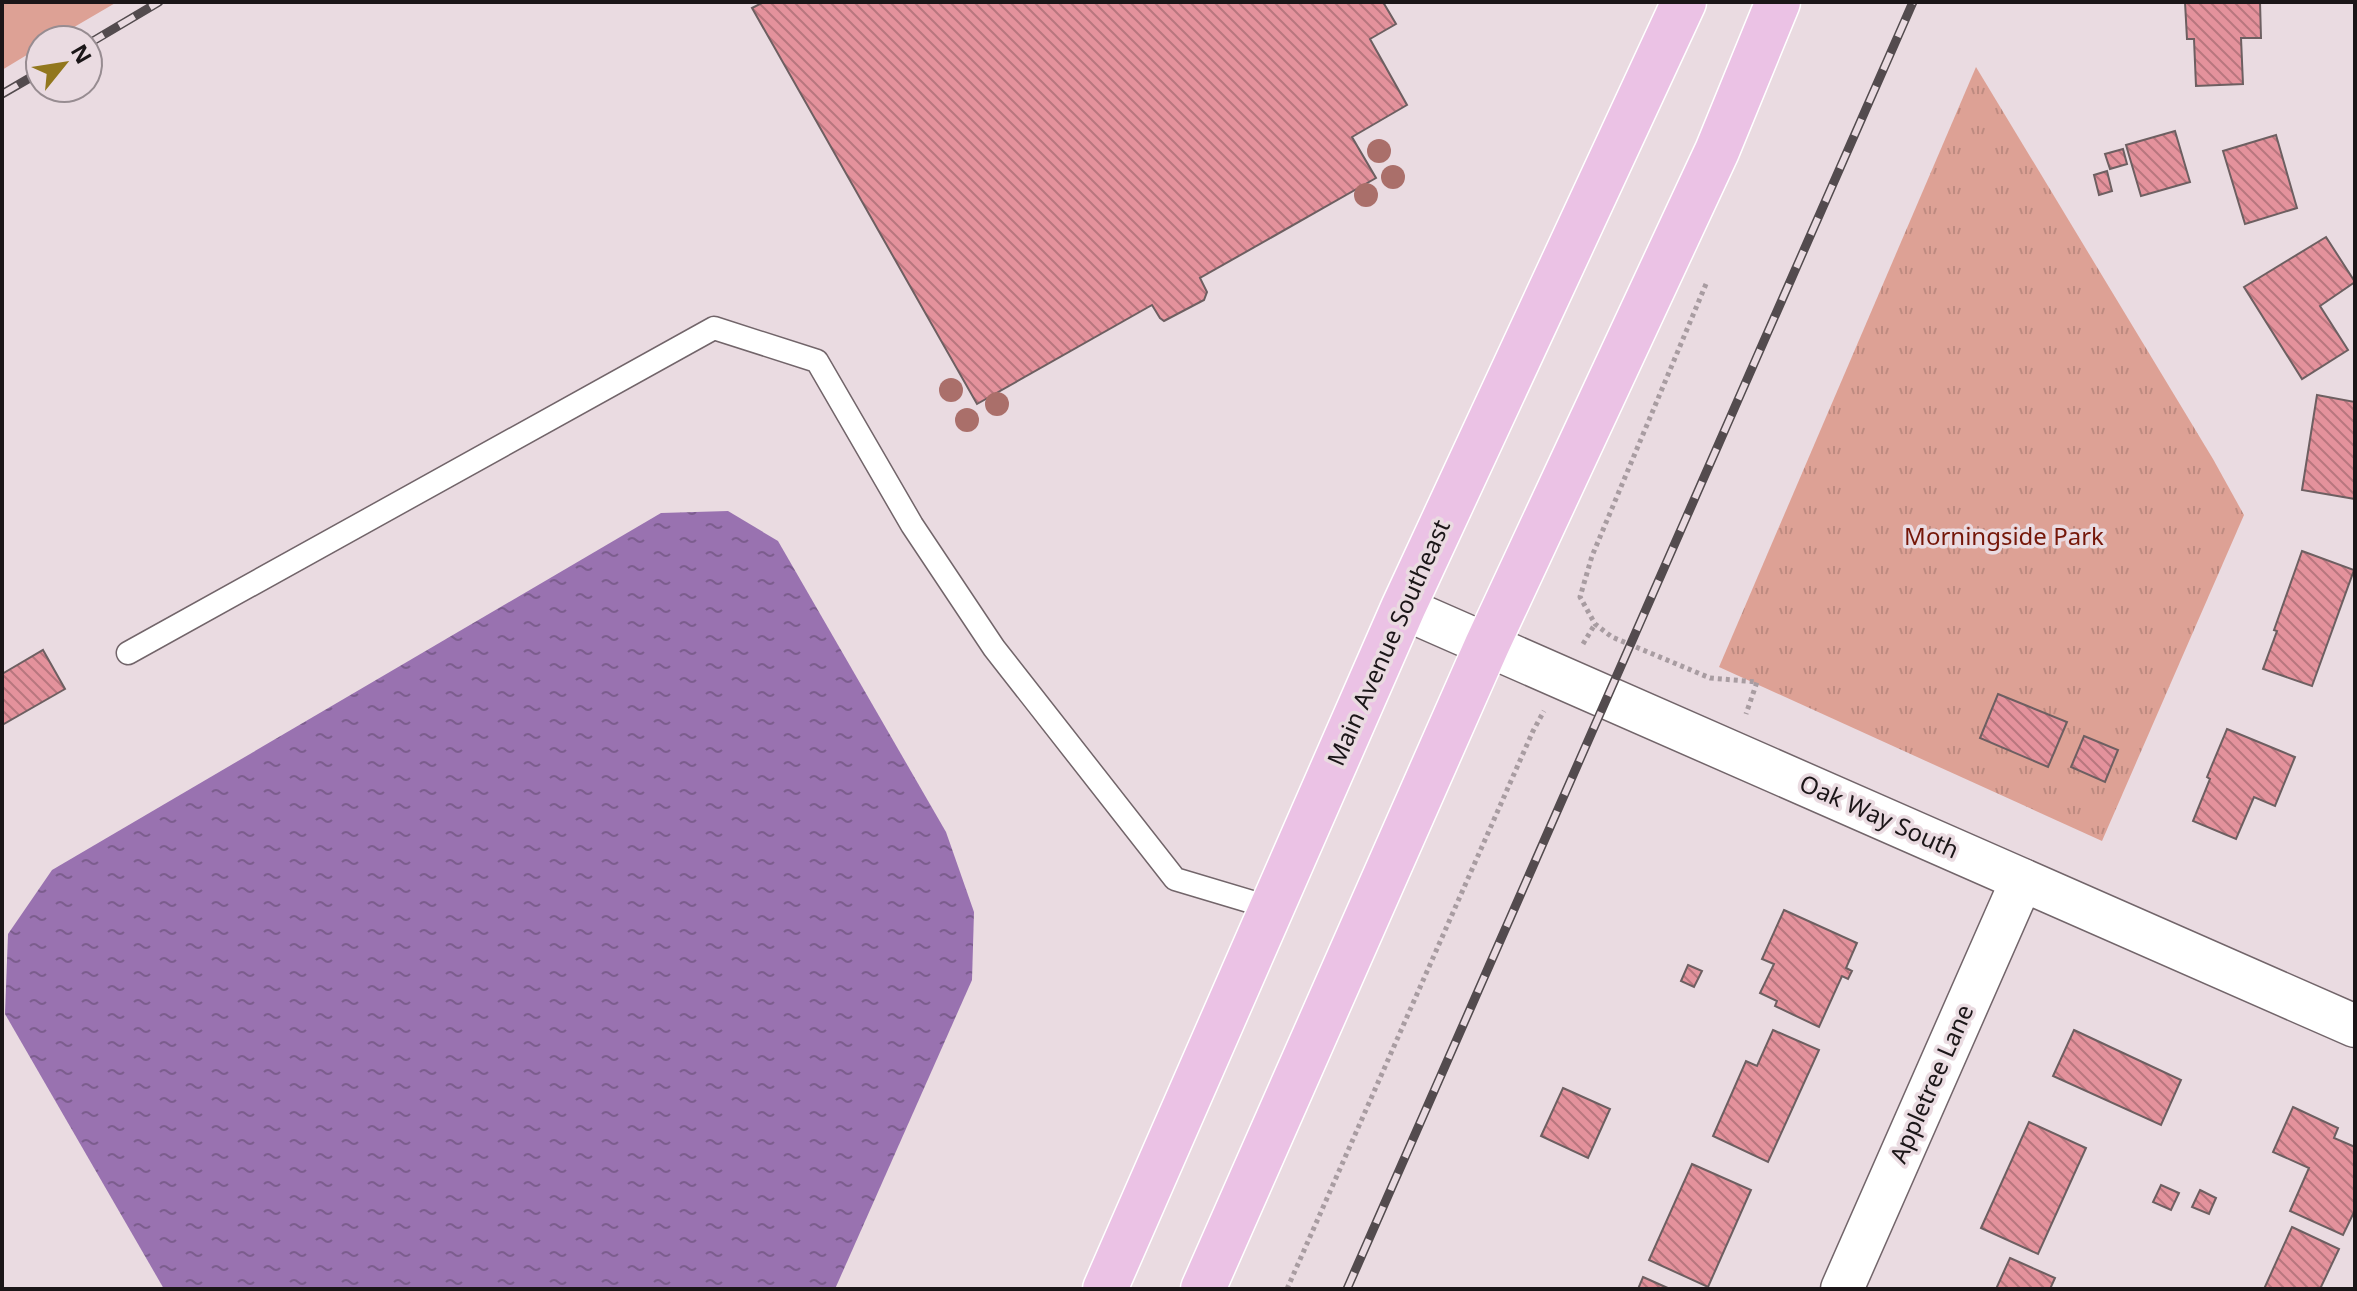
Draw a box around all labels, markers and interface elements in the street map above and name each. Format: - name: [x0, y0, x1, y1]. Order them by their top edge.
- north arrow: [24, 24, 104, 104]
- text: N: [65, 38, 100, 69]
- street label: Main Avenue Southeast: [1318, 514, 1457, 771]
- park label: Morningside Park: [1904, 519, 2104, 552]
- street label: Oak Way South: [1795, 766, 1964, 865]
- street label: Appletree Lane: [1881, 999, 1980, 1168]

